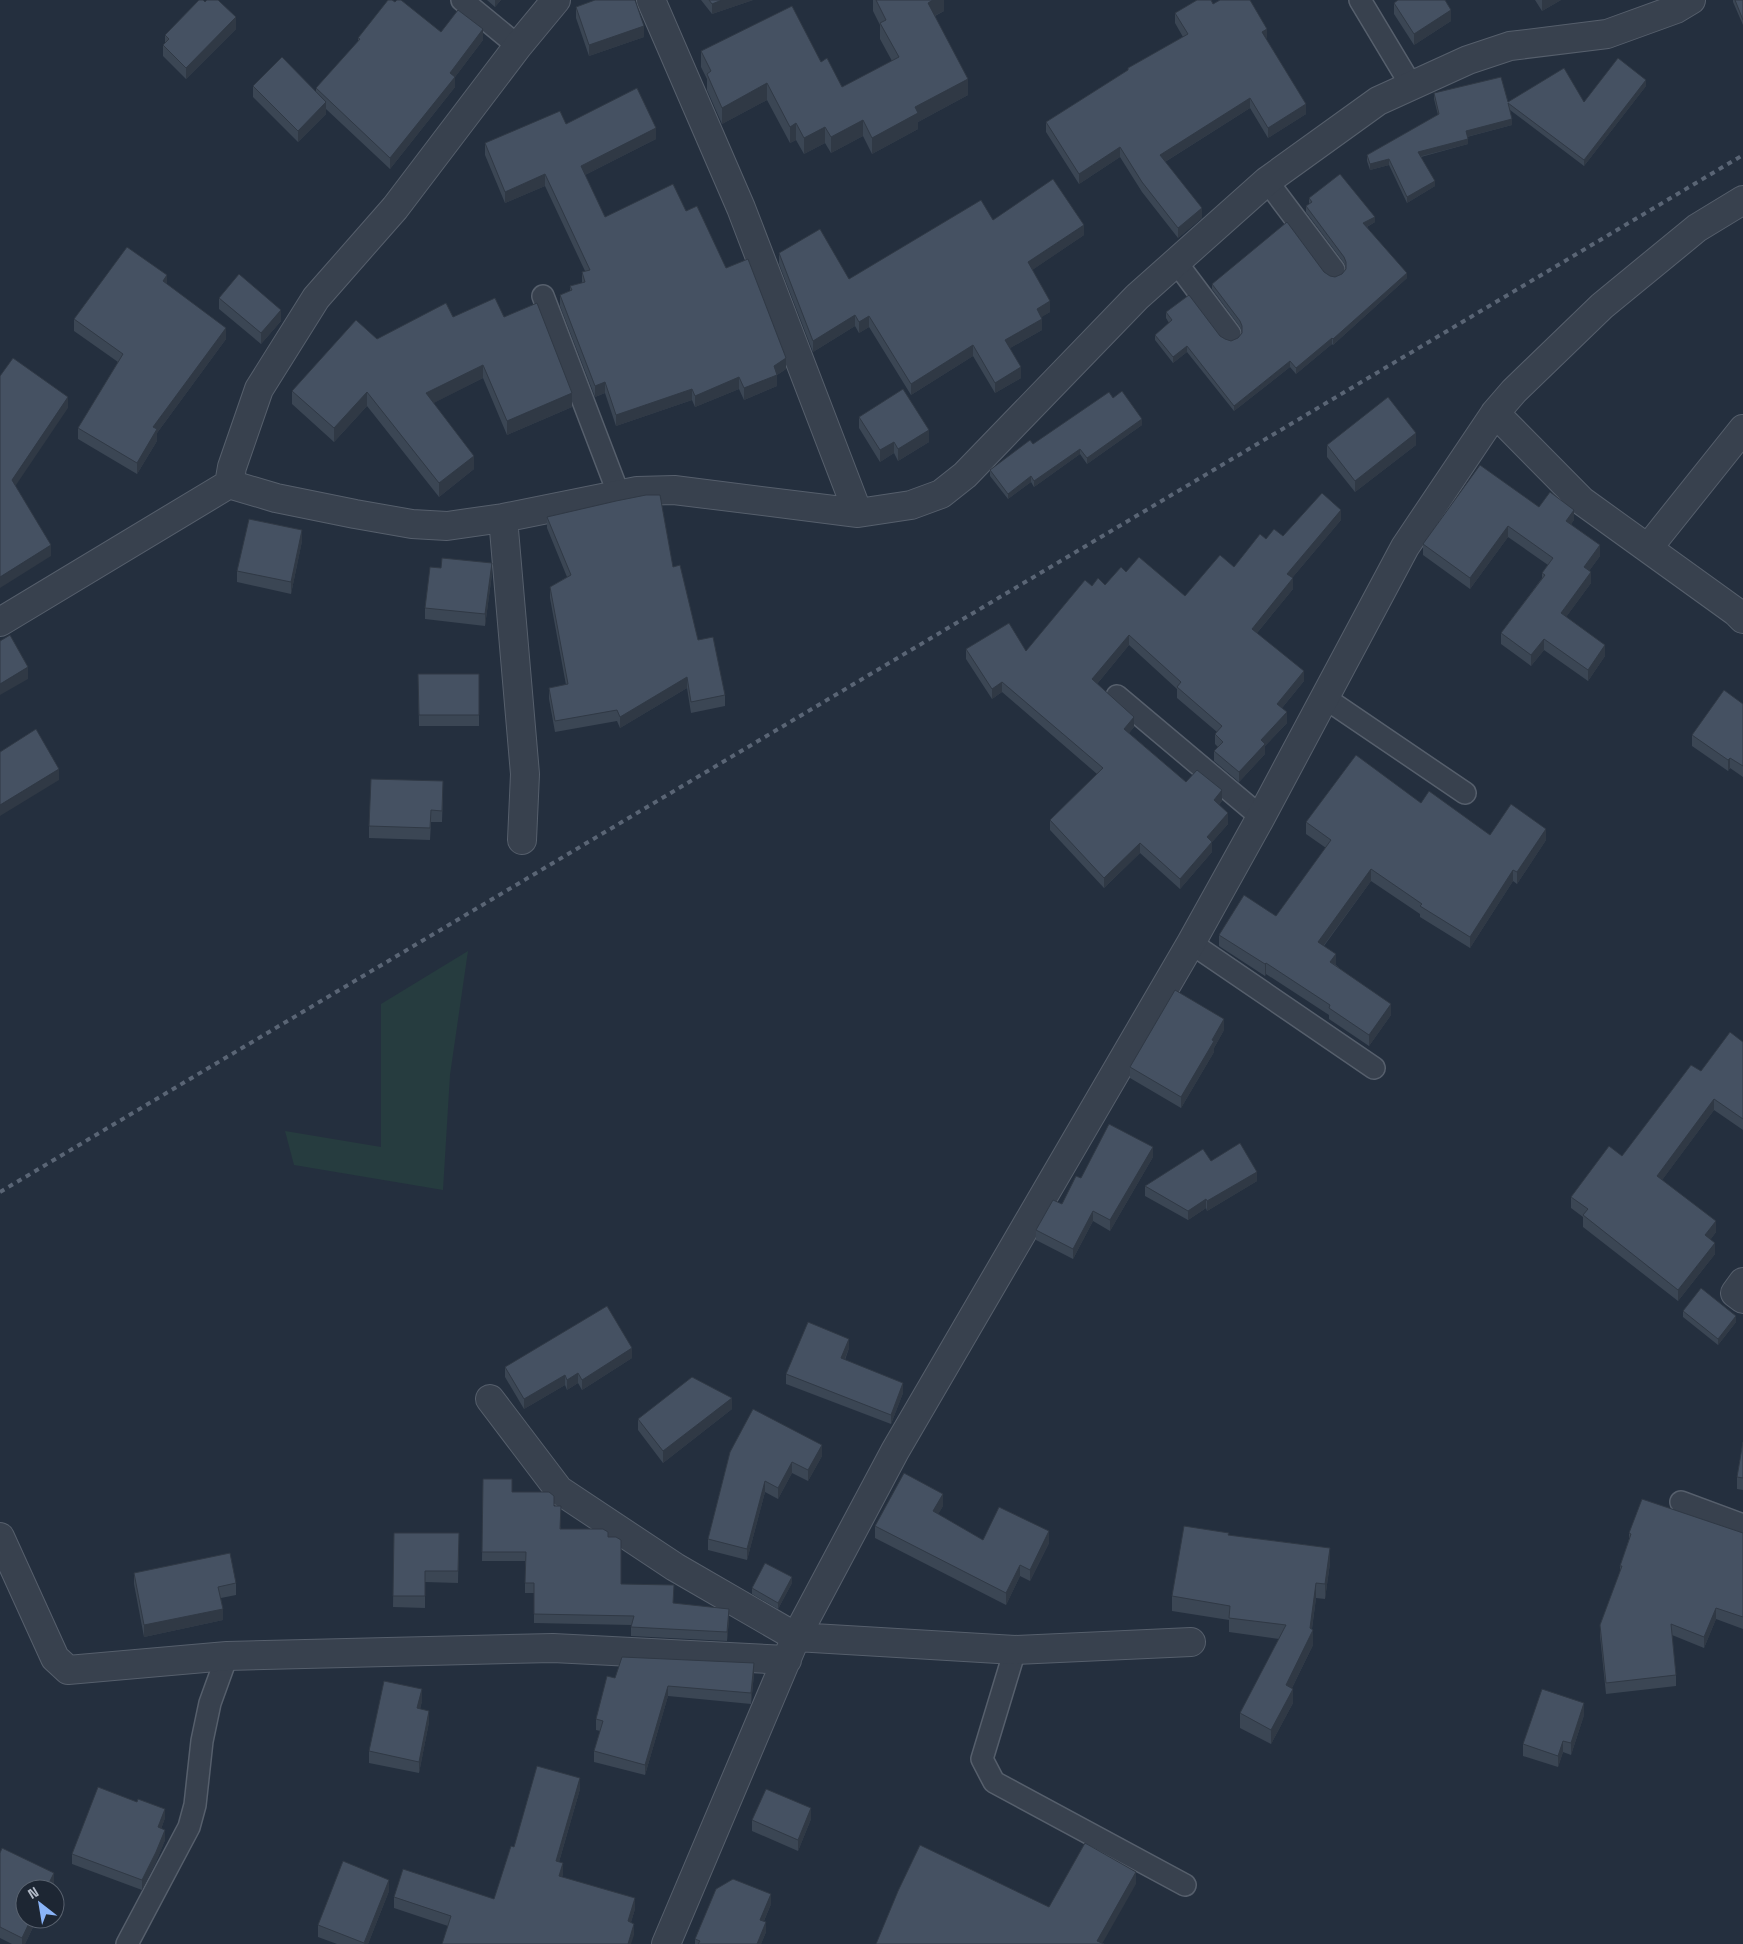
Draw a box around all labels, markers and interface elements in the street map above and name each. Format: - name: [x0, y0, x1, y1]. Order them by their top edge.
- north arrow: [15, 1879, 65, 1929]
- text: N: [25, 1883, 42, 1903]

